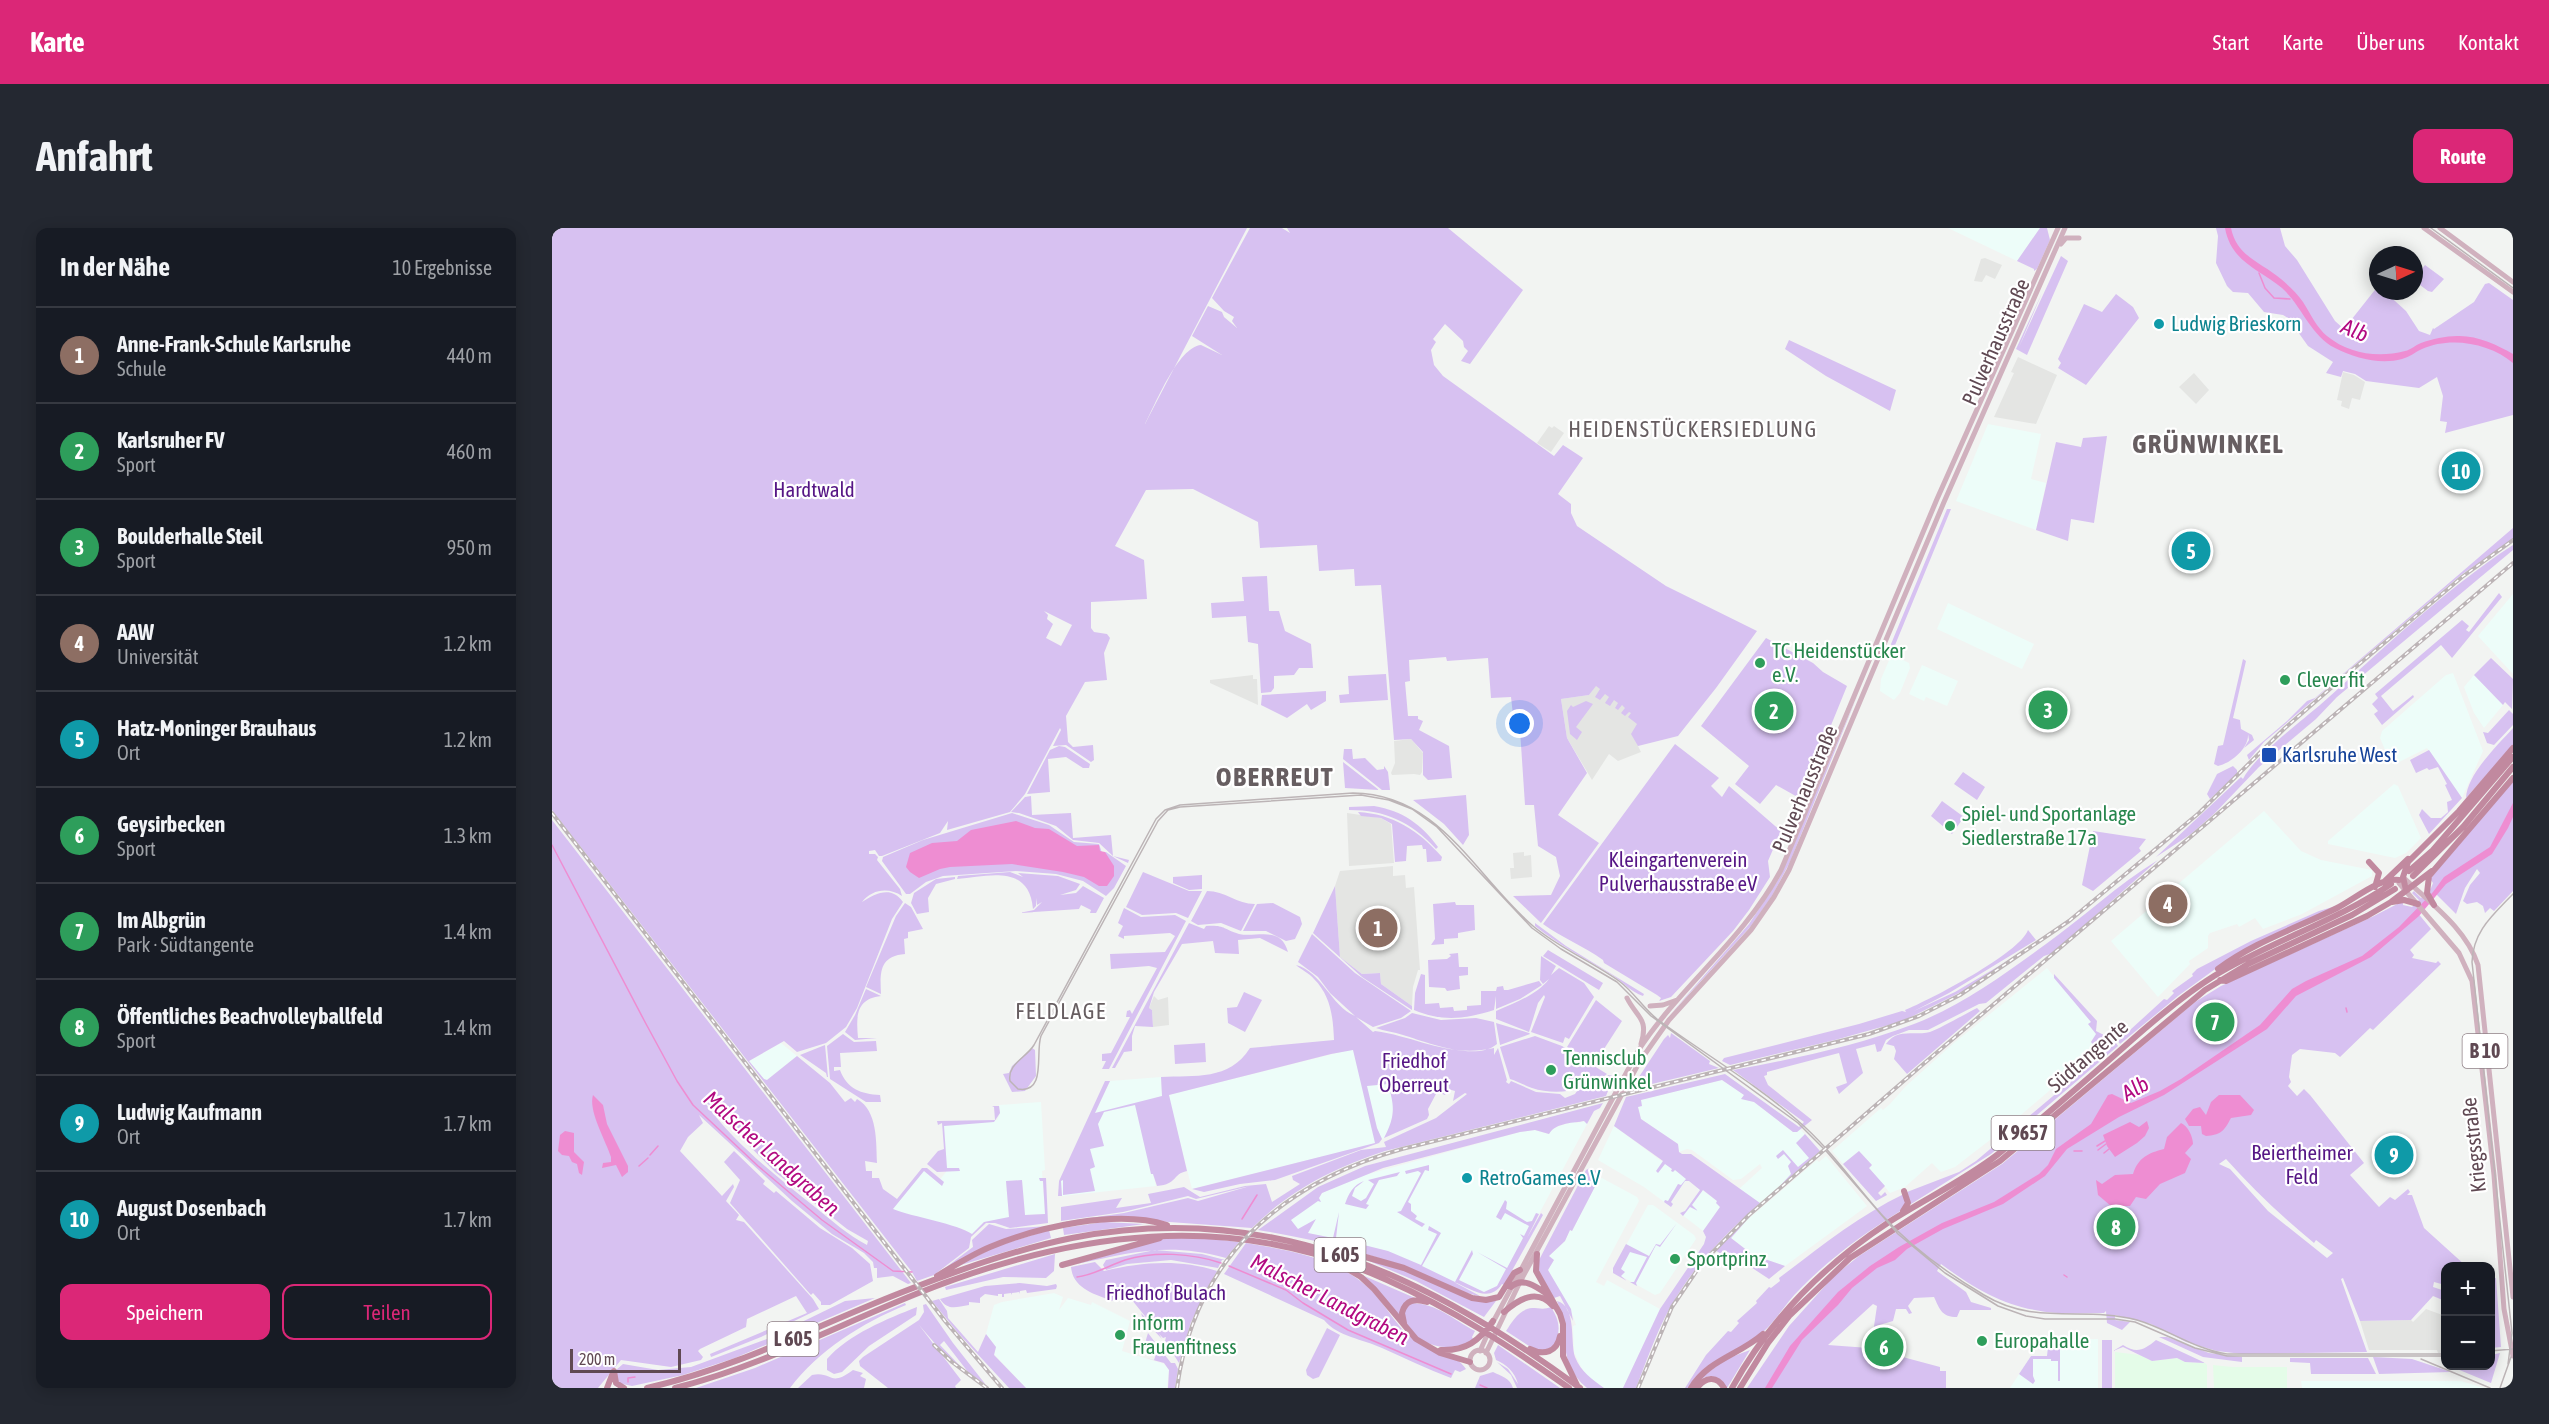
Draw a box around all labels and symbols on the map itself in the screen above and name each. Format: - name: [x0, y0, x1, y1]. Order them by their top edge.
- north arrow: [2369, 246, 2423, 300]
- street label: Pulverhausstraße: [1956, 275, 2034, 409]
- place label: Ludwig Brieskorn: [2171, 311, 2302, 335]
- water label: Alb: [2337, 312, 2373, 347]
- marker: Ludwig Brieskorn: [2152, 317, 2166, 331]
- district label: HEIDENSTÜCKERSIEDLUNG: [1568, 416, 1818, 442]
- district label: GRÜNWINKEL: [2132, 428, 2284, 459]
- pin: 10: [2442, 448, 2480, 494]
- park label: Hardtwald: [773, 477, 855, 501]
- pin: 5: [2172, 528, 2210, 574]
- place label: TC Heidenstücker e.V.: [1772, 638, 1906, 686]
- marker: TC Heidenstücker e.V.: [1753, 656, 1767, 670]
- place label: Clever fit: [2297, 667, 2365, 691]
- marker: Clever fit: [2278, 673, 2292, 687]
- pin: 2: [1754, 688, 1794, 734]
- pin: 3: [2028, 688, 2068, 732]
- your location: [1505, 709, 1534, 738]
- street label: Pulverhausstraße: [1766, 721, 1842, 856]
- place label: Karlsruhe West: [2282, 742, 2397, 766]
- marker: Karlsruhe West: [2260, 746, 2278, 764]
- district label: OBERREUT: [1216, 761, 1334, 792]
- place label: Spiel- und Sportanlage Siedlerstraße 17a: [1962, 801, 2136, 849]
- marker: Spiel- und Sportanlage Siedlerstraße 17a: [1943, 819, 1957, 833]
- park label: Kleingartenverein Pulverhausstraße eV: [1599, 847, 1758, 895]
- pin: 4: [2148, 882, 2188, 926]
- pin: 1: [1358, 906, 1398, 950]
- district label: FELDLAGE: [1015, 998, 1107, 1024]
- pin: 7: [2196, 1000, 2234, 1044]
- street label: Südtangente: [2042, 1014, 2132, 1097]
- road number: B 10: [2462, 1034, 2508, 1068]
- place label: Tennisclub Grünwinkel: [1563, 1045, 1653, 1093]
- park label: Friedhof Oberreut: [1379, 1048, 1449, 1096]
- marker: Tennisclub Grünwinkel: [1544, 1063, 1558, 1077]
- water label: Alb: [2116, 1070, 2153, 1106]
- water label: Malscher Landgraben: [699, 1085, 846, 1221]
- street label: Kriegsstraße: [2456, 1096, 2490, 1194]
- road number: K 9657: [1992, 1116, 2054, 1150]
- pin: 9: [2374, 1132, 2414, 1178]
- park label: Beiertheimer Feld: [2251, 1140, 2353, 1188]
- place label: RetroGames e.V: [1479, 1165, 1601, 1189]
- marker: RetroGames e.V: [1460, 1171, 1474, 1185]
- pin: 8: [2096, 1204, 2136, 1250]
- road number: L 605: [1314, 1238, 1366, 1272]
- place label: Sportprinz: [1687, 1246, 1767, 1270]
- water label: Malscher Landgraben: [1246, 1248, 1414, 1350]
- marker: Sportprinz: [1668, 1252, 1682, 1266]
- park label: Friedhof Bulach: [1106, 1280, 1226, 1304]
- place label: inform Frauenfitness: [1132, 1310, 1237, 1358]
- road number: L 605: [768, 1322, 818, 1356]
- pin: 6: [1864, 1324, 1904, 1370]
- marker: inform Frauenfitness: [1113, 1328, 1127, 1342]
- place label: Europahalle: [1994, 1328, 2089, 1352]
- marker: Europahalle: [1975, 1334, 1989, 1348]
- scale bar: [570, 1346, 681, 1374]

